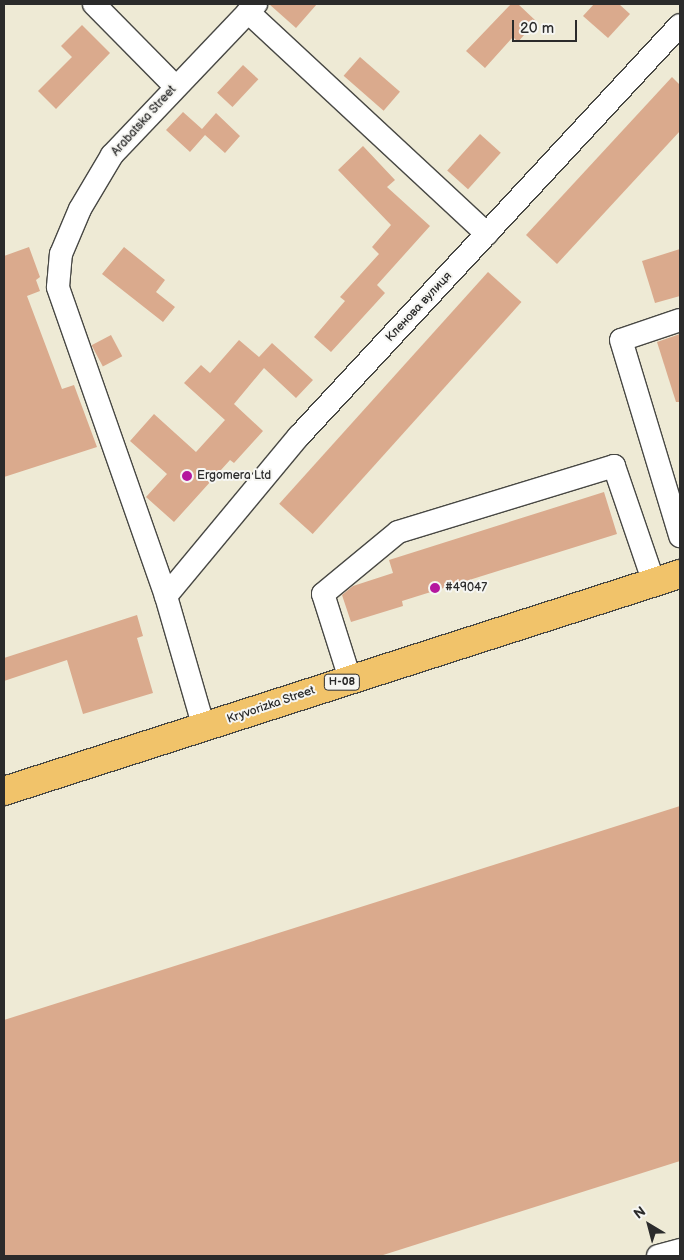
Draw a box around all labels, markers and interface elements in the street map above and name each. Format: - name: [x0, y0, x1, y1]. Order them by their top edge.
- scale bar: [514, 10, 579, 42]
- text: 20 m: [520, 19, 554, 38]
- street label: Arabatska Street: [109, 83, 179, 159]
- street label: Кленова вулиця: [383, 269, 455, 345]
- place label: Ergomera Ltd: [197, 469, 271, 483]
- marker: Ergomera Ltd: [181, 470, 193, 482]
- place label: #49047: [445, 581, 487, 595]
- marker: #49047: [429, 582, 441, 594]
- road number: Н-08: [323, 674, 361, 690]
- street label: Kryvorizka Street: [225, 683, 317, 727]
- north arrow: [624, 1200, 674, 1250]
- text: N: [630, 1203, 649, 1223]

